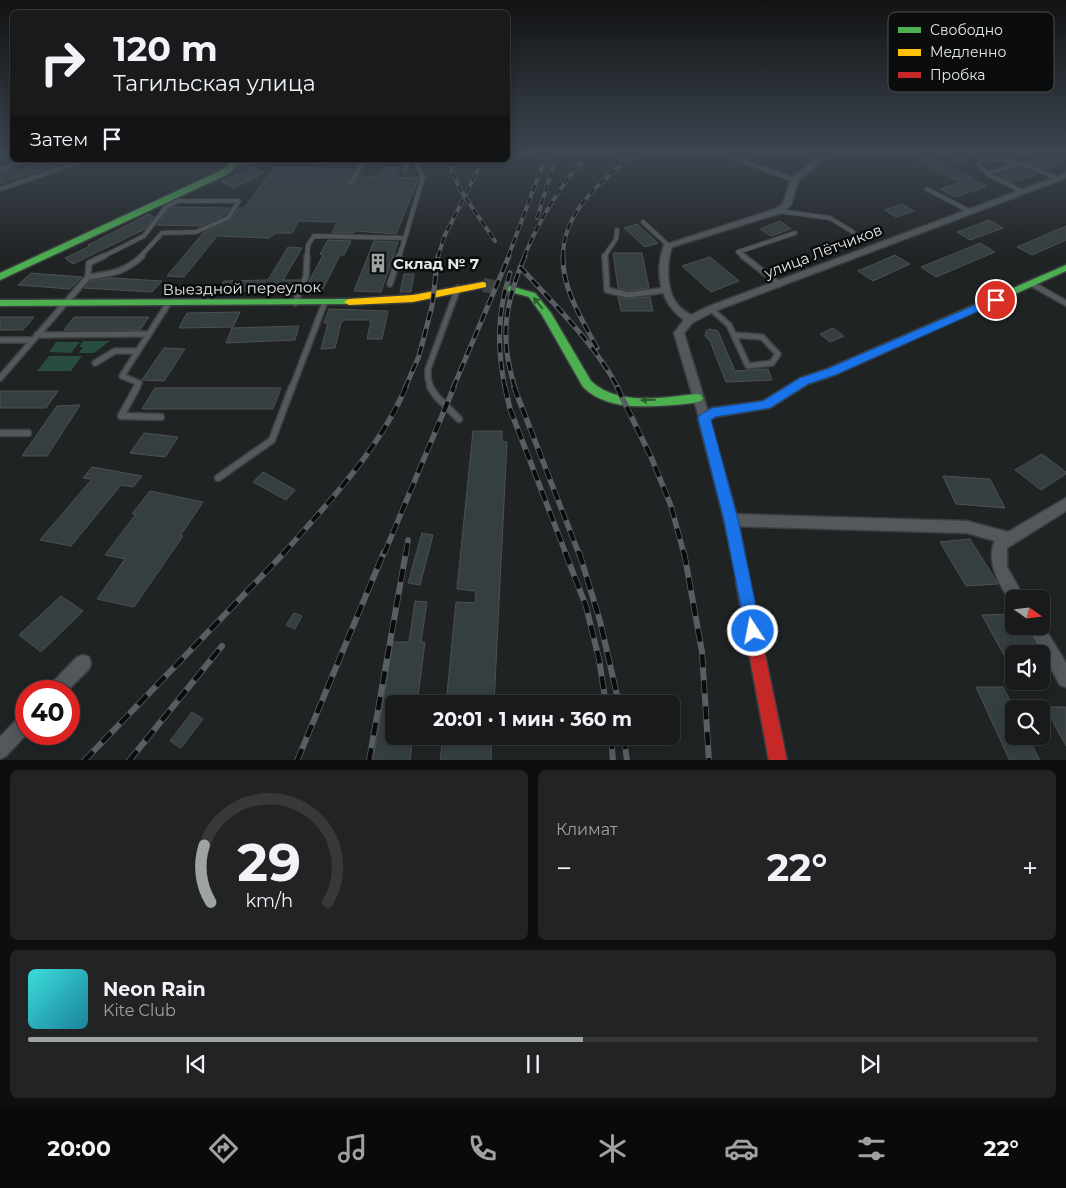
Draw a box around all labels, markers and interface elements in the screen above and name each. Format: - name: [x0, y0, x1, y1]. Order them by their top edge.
- legend: [888, 12, 1054, 92]
- text: Свободно: [930, 21, 1003, 39]
- text: 120 m: [113, 27, 218, 70]
- icon: right: [30, 30, 95, 95]
- text: Медленно: [930, 43, 1006, 61]
- text: Пробка: [930, 66, 985, 84]
- text: Тагильская улица: [113, 70, 316, 97]
- icon: arrive: [98, 125, 126, 153]
- text: Затем: [30, 128, 88, 151]
- street label: улица Лётчиков: [760, 220, 885, 283]
- building icon: Склад № 7: [367, 252, 389, 274]
- place label: Склад № 7: [393, 254, 479, 273]
- street label: Выездной переулок: [163, 277, 322, 299]
- pin: [975, 279, 1017, 321]
- icon: arrive: [982, 286, 1010, 314]
- one-way arrow: [532, 296, 543, 309]
- one-way arrow: [640, 396, 656, 404]
- north arrow: [1005, 590, 1050, 635]
- map controls: [1005, 590, 1050, 745]
- position arrow: [726, 604, 778, 656]
- button: sound: [1005, 645, 1050, 690]
- speed limit sign: 40: [15, 680, 80, 745]
- button: search: [1005, 700, 1050, 745]
- text: 20:01 · 1 мин · 360 m: [433, 708, 632, 731]
- text: Климат: [556, 820, 618, 839]
- text: 29: [237, 831, 301, 894]
- text: 22°: [767, 844, 827, 891]
- text: −: [556, 851, 572, 885]
- text: +: [1022, 851, 1038, 885]
- text: km/h: [245, 890, 293, 911]
- text: Neon Rain: [103, 978, 206, 1001]
- text: Kite Club: [103, 1001, 176, 1020]
- icon: previous: [182, 1050, 210, 1078]
- icon: pause: [519, 1050, 547, 1078]
- icon: next: [856, 1050, 884, 1078]
- icon: directions: [206, 1131, 241, 1166]
- icon: music: [335, 1131, 370, 1166]
- icon: phone: [465, 1131, 500, 1166]
- icon: climate: [595, 1131, 630, 1166]
- icon: car: [724, 1131, 759, 1166]
- icon: filters: [854, 1131, 889, 1166]
- text: 20:00: [47, 1135, 111, 1162]
- text: 22°: [983, 1135, 1019, 1162]

